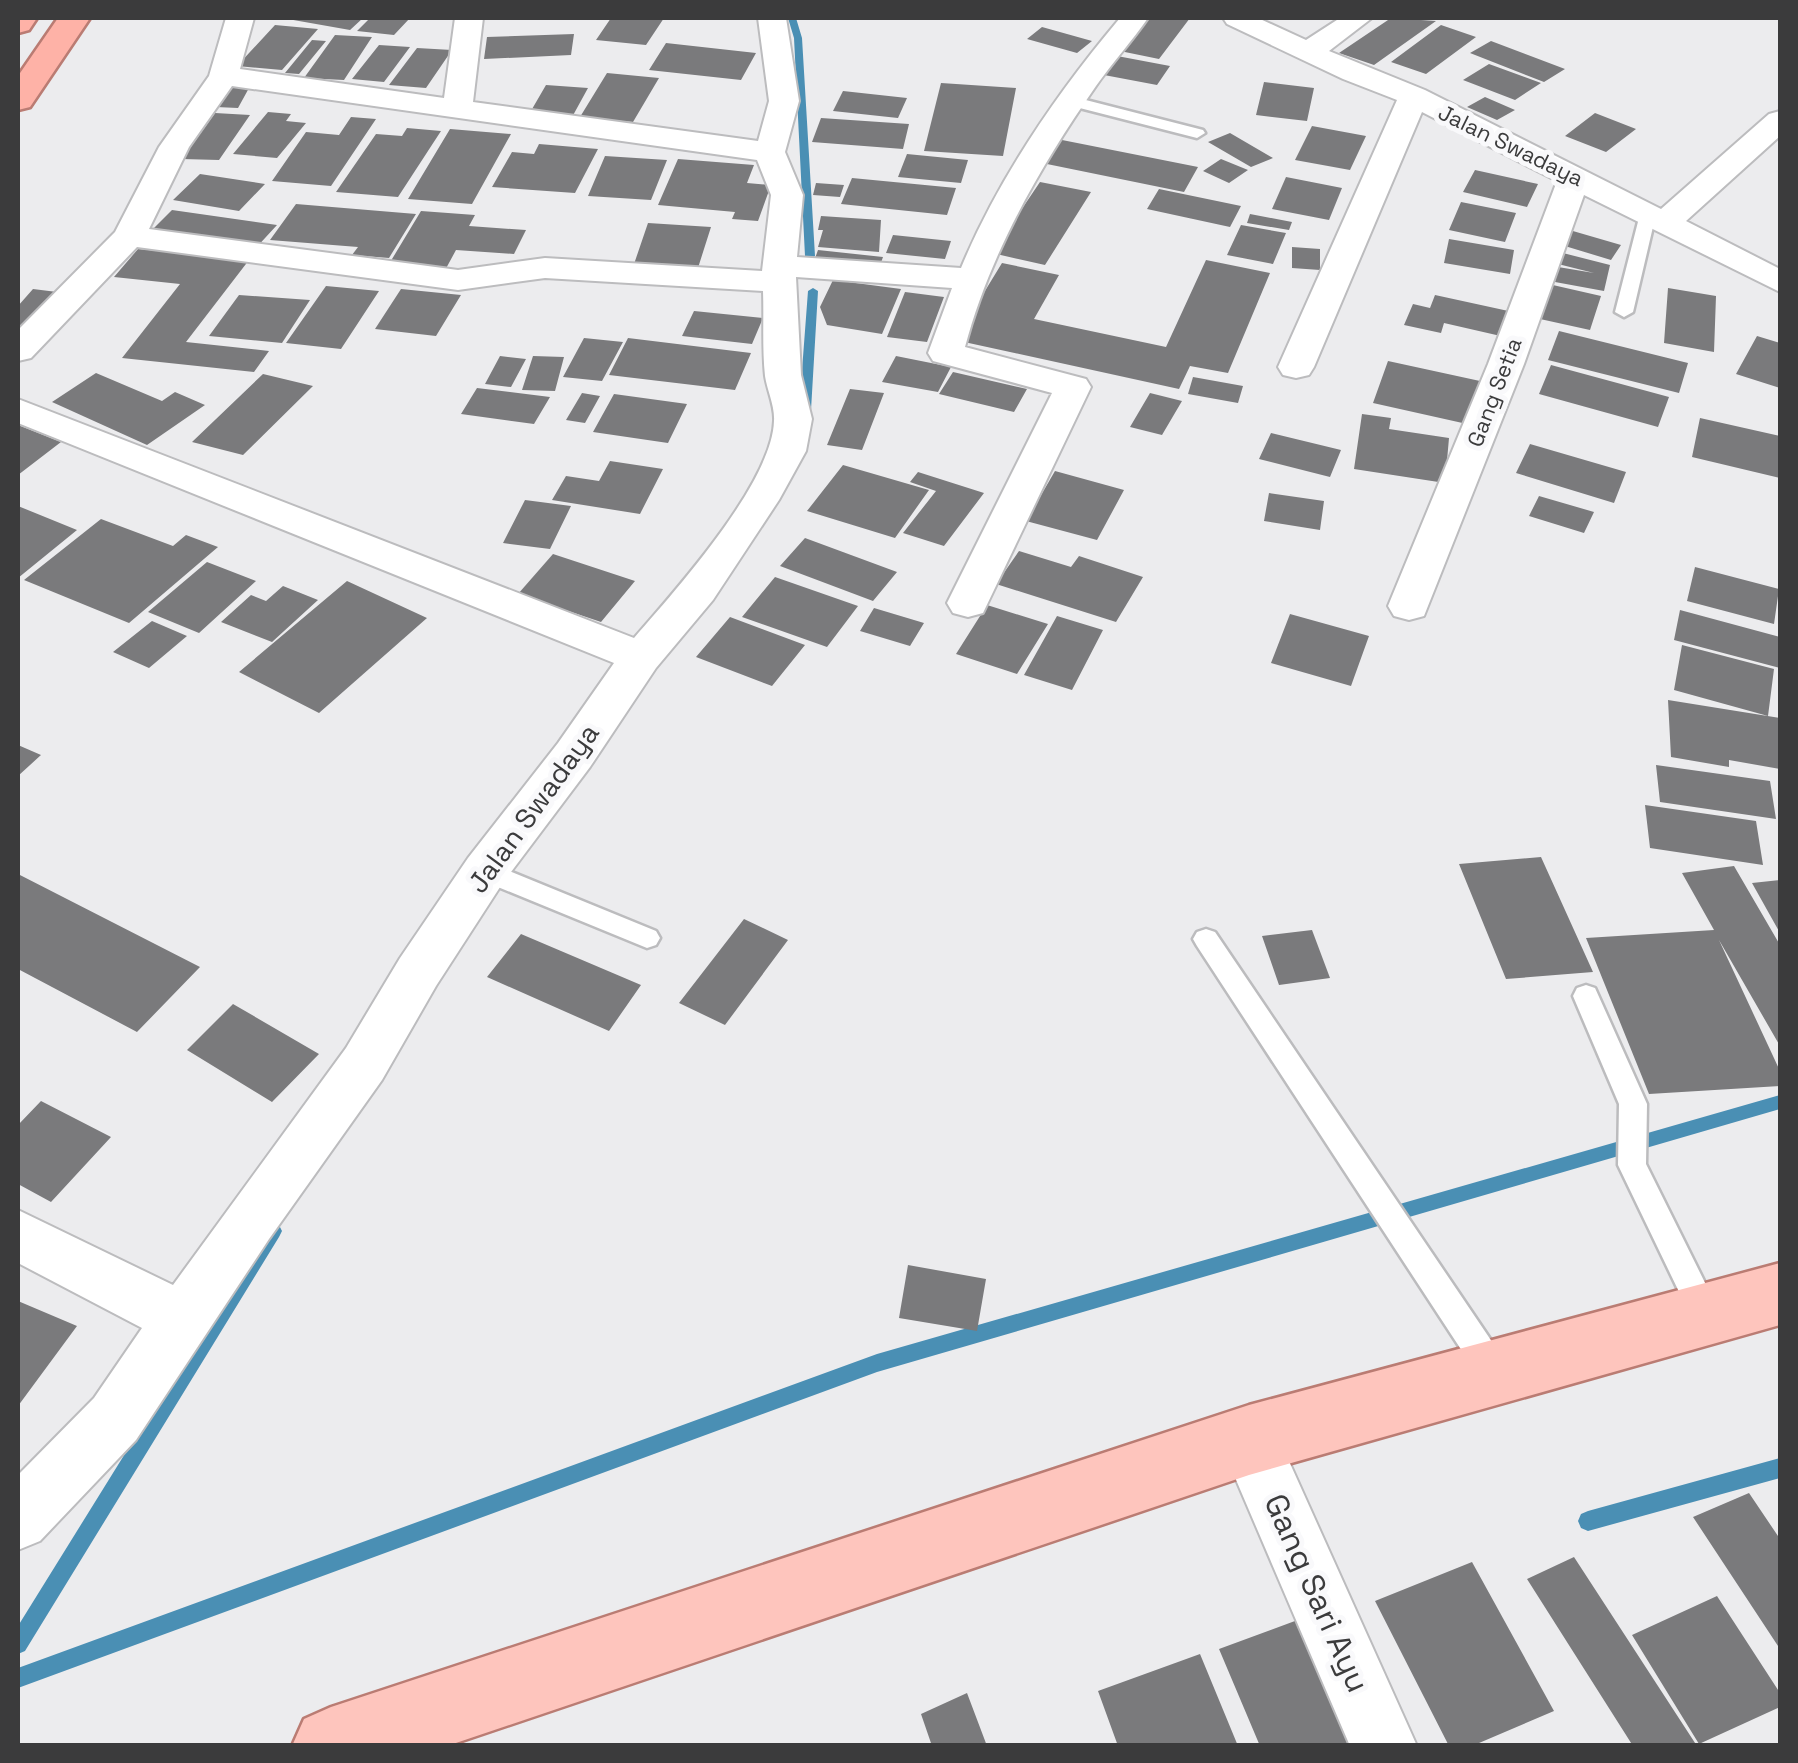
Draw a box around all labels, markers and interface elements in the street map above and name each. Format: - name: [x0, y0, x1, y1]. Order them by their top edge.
- street label: Jalan Swadaya: [1434, 98, 1589, 192]
- street label: Gang Setia: [1460, 333, 1528, 451]
- street label: Jalan Swadaya: [459, 716, 607, 900]
- street label: Gang Sari Ayu: [1255, 1488, 1379, 1698]

